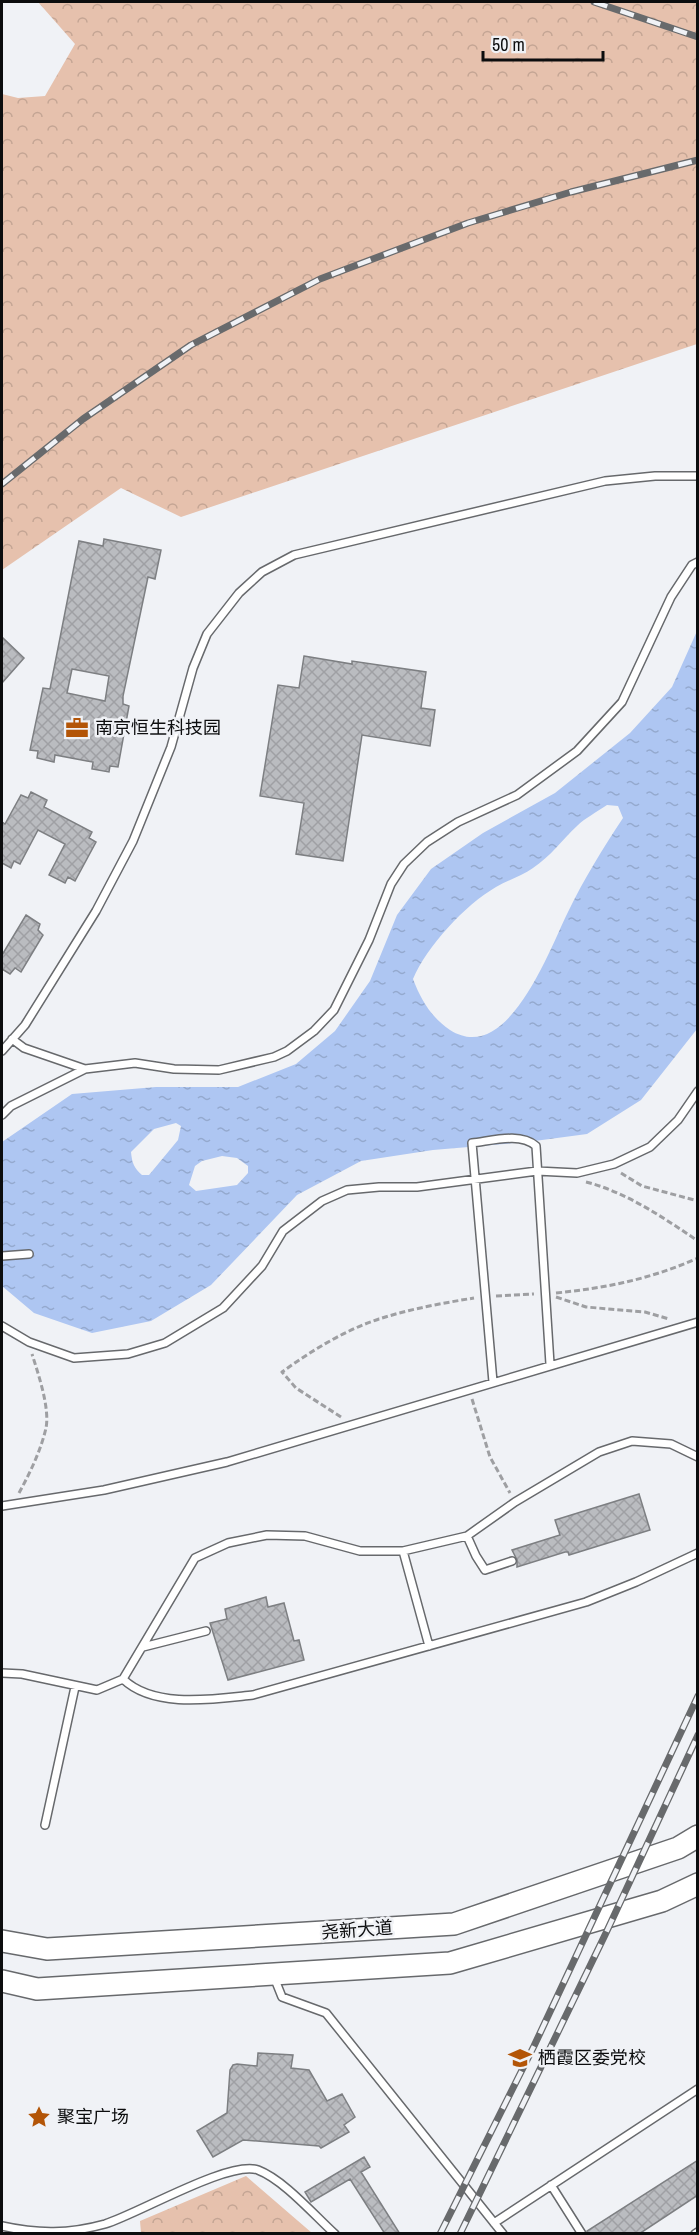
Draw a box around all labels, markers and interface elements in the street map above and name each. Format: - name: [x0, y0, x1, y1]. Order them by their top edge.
- scale bar: [483, 24, 603, 62]
- text: 50 m: [492, 32, 525, 57]
- office icon: 南京恒生科技园: [64, 715, 90, 741]
- place label: 南京恒生科技园: [95, 715, 221, 740]
- street label: 尧新大道: [320, 1915, 394, 1944]
- school or university icon: 栖霞区委党校: [507, 2045, 533, 2071]
- place label: 栖霞区委党校: [538, 2045, 646, 2070]
- place icon: 聚宝广场: [26, 2104, 52, 2130]
- place label: 聚宝广场: [57, 2104, 129, 2129]

